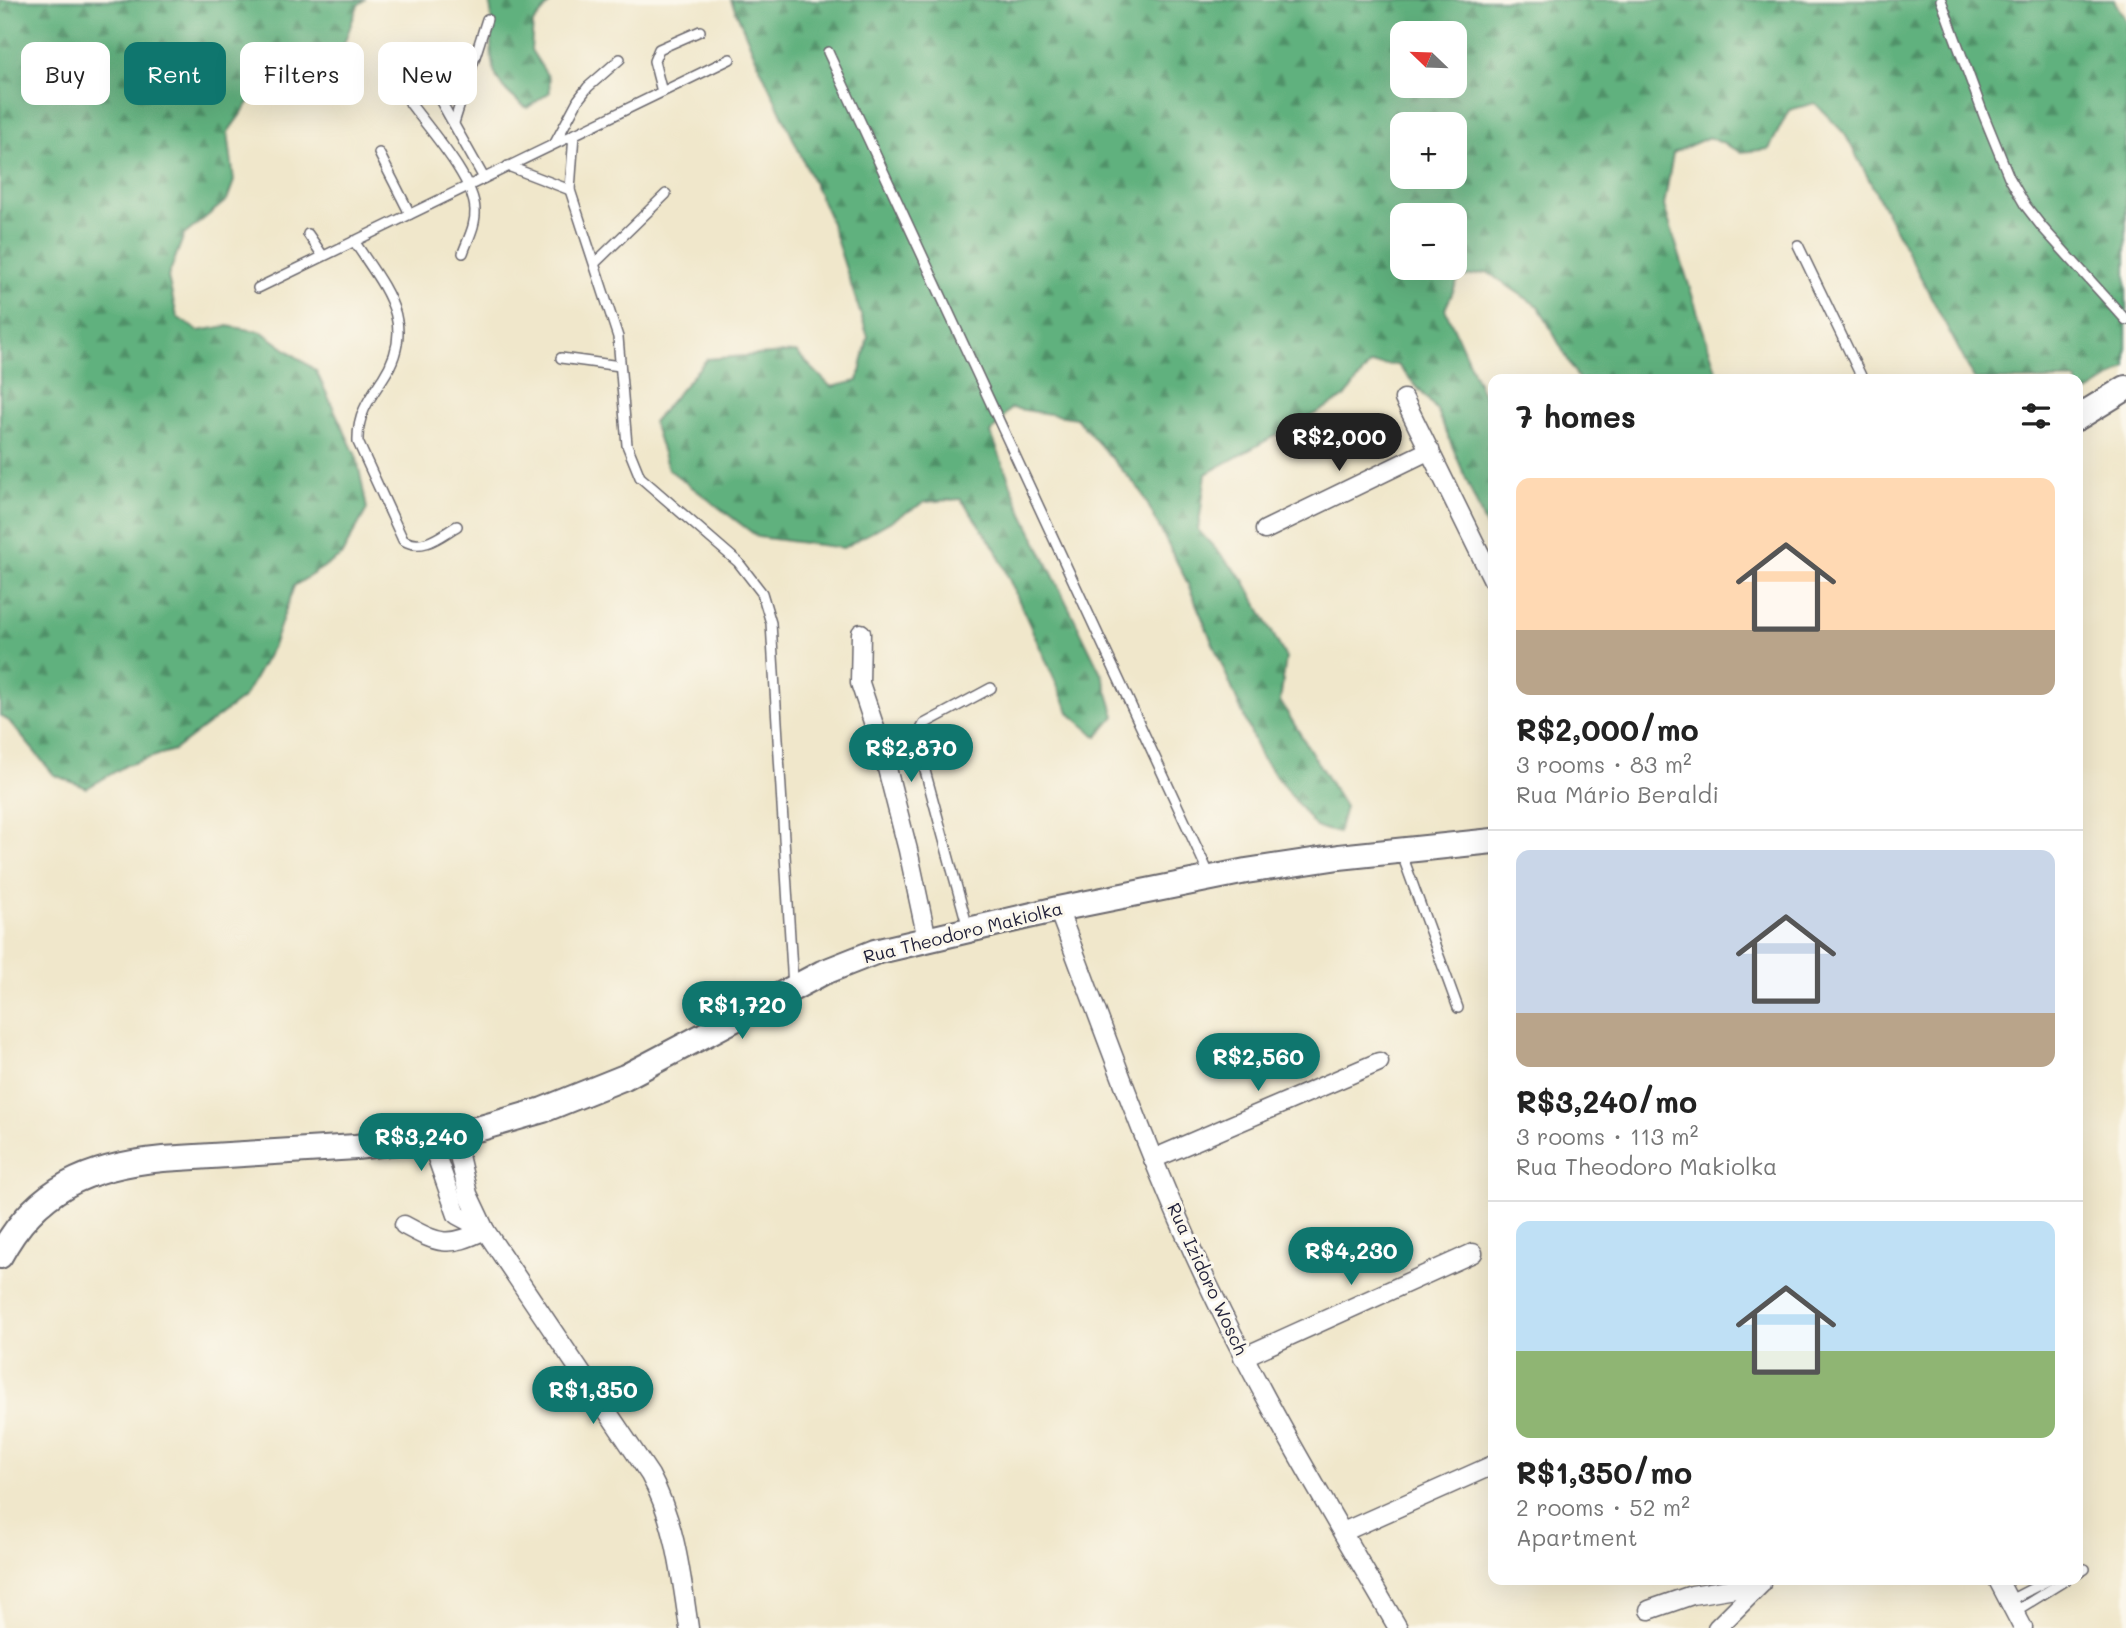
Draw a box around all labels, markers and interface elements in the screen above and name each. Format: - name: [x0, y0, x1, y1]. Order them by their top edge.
- north arrow: [1390, 21, 1466, 98]
- map controls: [1390, 21, 1467, 280]
- chip: Buy: [21, 42, 110, 105]
- chip: Rent: [124, 42, 226, 105]
- chip: Filters: [240, 42, 364, 105]
- chip: New: [378, 42, 477, 105]
- button: +: [1390, 112, 1467, 189]
- button: −: [1390, 203, 1467, 280]
- text: 7 homes: [1516, 396, 1636, 436]
- icon: filters: [2017, 397, 2055, 435]
- pin: R$2,000: [1274, 414, 1404, 473]
- text: R$2,000: [1292, 421, 1386, 451]
- icon: home: [1723, 524, 1849, 650]
- text: R$2,000/mo: [1516, 709, 1699, 749]
- pin: R$2,870: [846, 724, 976, 784]
- text: R$2,870: [865, 732, 957, 762]
- text: 3 rooms · 83 m²: [1516, 749, 1692, 779]
- text: Rua Mário Beraldi: [1516, 779, 1719, 809]
- street label: Rua Theodoro Makiolka: [861, 896, 1065, 968]
- icon: home: [1723, 896, 1849, 1022]
- pin: R$1,720: [677, 982, 807, 1041]
- text: R$1,720: [698, 989, 786, 1019]
- pin: R$2,560: [1193, 1034, 1323, 1093]
- text: R$2,560: [1212, 1041, 1304, 1071]
- text: R$3,240/mo: [1516, 1081, 1697, 1121]
- pin: R$3,240: [356, 1114, 486, 1173]
- text: R$3,240: [374, 1121, 468, 1151]
- text: 3 rooms · 113 m²: [1516, 1121, 1698, 1151]
- text: Rua Theodoro Makiolka: [1516, 1151, 1777, 1181]
- street label: Rua Izidoro Wosch: [1162, 1199, 1254, 1359]
- pin: R$4,230: [1286, 1228, 1416, 1287]
- text: R$4,230: [1304, 1235, 1398, 1265]
- icon: home: [1723, 1267, 1849, 1393]
- pin: R$1,350: [528, 1366, 658, 1426]
- text: R$1,350: [548, 1374, 638, 1404]
- text: R$1,350/mo: [1516, 1452, 1692, 1492]
- text: 2 rooms · 52 m²: [1516, 1492, 1690, 1522]
- text: Apartment: [1516, 1522, 1638, 1552]

